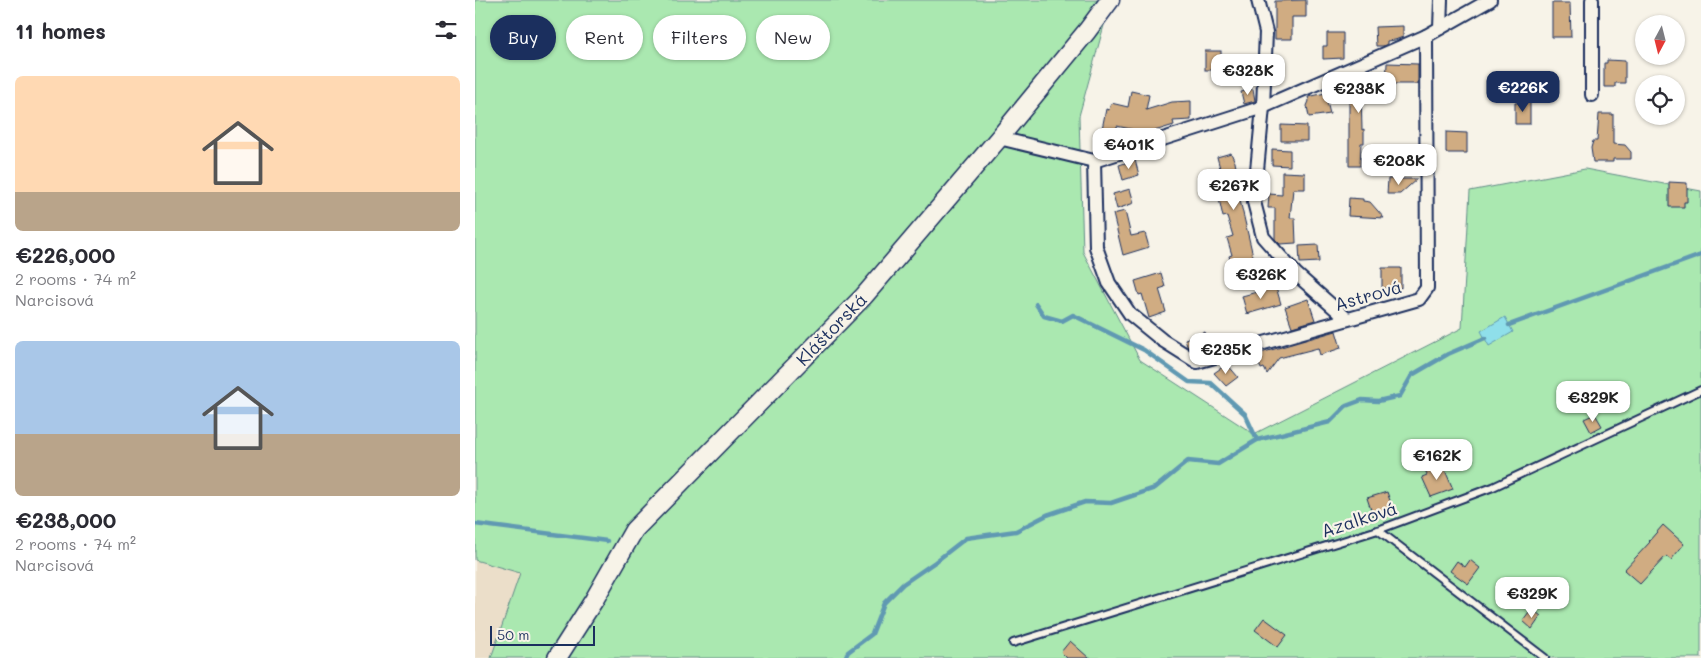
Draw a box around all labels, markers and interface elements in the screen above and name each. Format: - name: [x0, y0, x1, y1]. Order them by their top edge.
- chip: Buy: [490, 15, 556, 60]
- chip: Rent: [566, 15, 643, 60]
- chip: Filters: [653, 15, 746, 60]
- chip: New: [756, 15, 830, 60]
- north arrow: [1635, 15, 1685, 65]
- map controls: [1635, 15, 1685, 125]
- icon: filters: [432, 16, 460, 44]
- text: 11 homes: [15, 17, 106, 44]
- pin: €328K: [1213, 54, 1283, 96]
- text: €328K: [1222, 59, 1274, 80]
- pin: €226K: [1488, 70, 1558, 113]
- pin: €238K: [1324, 72, 1394, 114]
- button: locate: [1635, 75, 1685, 125]
- text: €226K: [1497, 76, 1549, 97]
- text: €238K: [1333, 77, 1385, 98]
- icon: home: [193, 108, 283, 198]
- pin: €401K: [1094, 128, 1164, 170]
- text: €401K: [1103, 133, 1155, 154]
- pin: €208K: [1364, 144, 1434, 186]
- text: €208K: [1373, 149, 1425, 170]
- pin: €267K: [1199, 168, 1269, 211]
- text: €267K: [1208, 174, 1260, 195]
- text: €226,000: [15, 241, 115, 268]
- pin: €326K: [1226, 258, 1296, 300]
- text: €326K: [1235, 263, 1287, 284]
- text: 2 rooms · 74 m²: [15, 268, 136, 289]
- street label: Astrová: [1332, 274, 1404, 316]
- street label: Kláštorská: [790, 287, 872, 371]
- text: Narcisová: [15, 289, 94, 310]
- pin: €235K: [1191, 332, 1261, 375]
- text: €235K: [1200, 338, 1252, 359]
- icon: home: [193, 373, 283, 463]
- pin: €329K: [1558, 380, 1628, 423]
- text: €329K: [1567, 386, 1619, 407]
- pin: €162K: [1402, 438, 1472, 481]
- text: €162K: [1412, 444, 1462, 465]
- street label: Azalková: [1318, 495, 1400, 543]
- text: €238,000: [15, 506, 116, 533]
- text: 2 rooms · 74 m²: [15, 533, 136, 554]
- text: Narcisová: [15, 554, 94, 575]
- pin: €329K: [1497, 576, 1567, 619]
- text: €329K: [1506, 582, 1558, 603]
- scale bar: [490, 623, 595, 646]
- text: 50 m: [497, 625, 529, 644]

